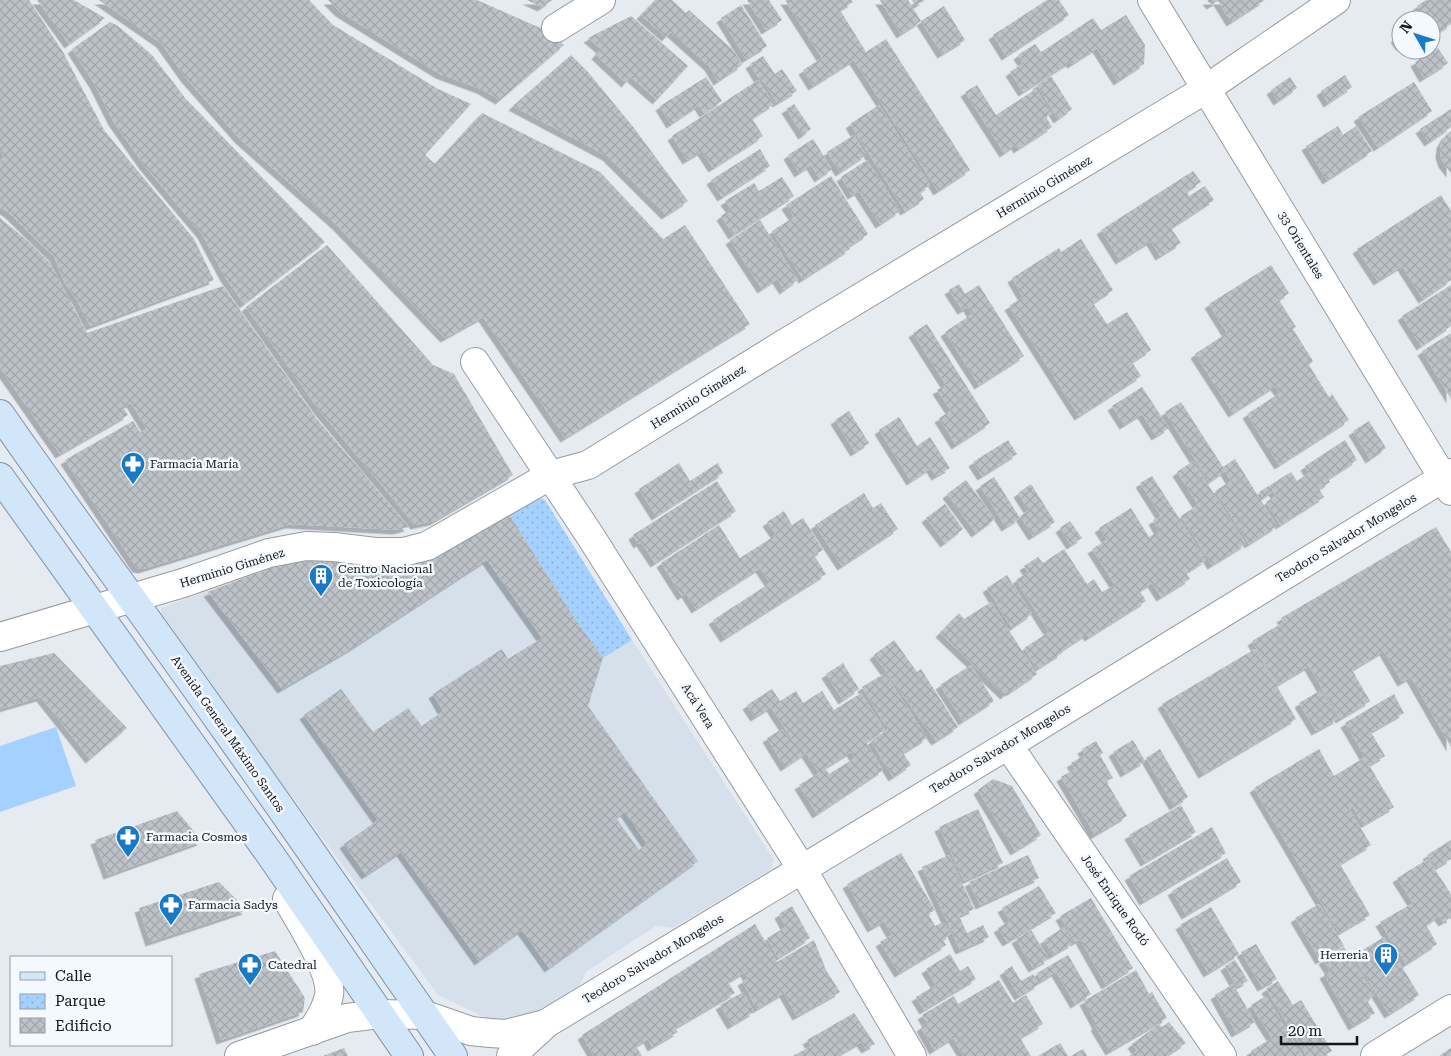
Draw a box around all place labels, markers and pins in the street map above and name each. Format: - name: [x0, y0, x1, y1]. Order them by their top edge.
- pharmacy icon: Farmacia María: [120, 451, 146, 485]
- place label: Farmacia María: [150, 457, 239, 471]
- place label: Centro Nacional de Toxicología: [338, 562, 433, 590]
- building icon: Centro Nacional de Toxicología: [308, 563, 334, 597]
- pharmacy icon: Farmacia Cosmos: [115, 824, 141, 858]
- place label: Farmacia Cosmos: [146, 830, 247, 844]
- pharmacy icon: Farmacia Sadys: [158, 892, 184, 926]
- place label: Farmacia Sadys: [188, 898, 278, 912]
- building icon: Herreria: [1373, 942, 1399, 976]
- place label: Herreria: [1320, 948, 1368, 962]
- pharmacy icon: Catedral: [237, 952, 263, 986]
- place label: Catedral: [268, 958, 317, 972]

